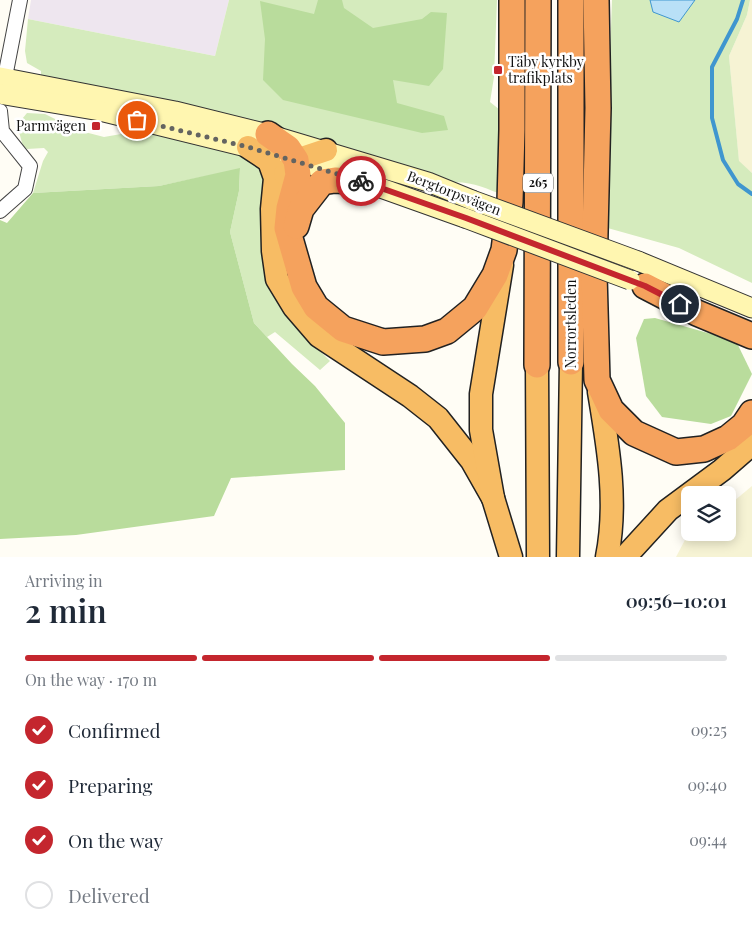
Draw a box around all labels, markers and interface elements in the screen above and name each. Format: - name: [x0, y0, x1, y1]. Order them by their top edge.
- place label: Täby kyrkby trafikplats: [508, 52, 584, 87]
- marker: Täby kyrkby trafikplats: [492, 64, 504, 76]
- pin: [116, 99, 158, 141]
- icon: bag: [123, 106, 151, 134]
- place label: Parmvägen: [16, 116, 87, 135]
- marker: Parmvägen: [90, 120, 102, 132]
- courier: [336, 156, 386, 206]
- street label: Bergtorpsvägen: [405, 166, 504, 219]
- icon: bike: [347, 167, 375, 195]
- road number: 265: [523, 174, 553, 192]
- street label: Norrortsleden: [561, 279, 580, 369]
- pin: [659, 283, 701, 325]
- icon: home: [666, 290, 694, 318]
- map controls: [681, 486, 736, 541]
- button: layers: [681, 486, 736, 541]
- text: Arriving in: [25, 570, 103, 591]
- text: 09:56–10:01: [626, 587, 727, 613]
- text: 2 min: [25, 588, 107, 631]
- text: On the way · 170 m: [25, 669, 157, 690]
- icon: check: [25, 716, 53, 744]
- text: Confirmed: [68, 717, 161, 743]
- text: 09:25: [691, 719, 727, 740]
- icon: check: [25, 771, 53, 799]
- text: Preparing: [68, 772, 153, 798]
- text: 09:40: [687, 774, 727, 795]
- icon: check: [25, 826, 53, 854]
- text: On the way: [68, 827, 163, 853]
- text: 09:44: [689, 829, 727, 850]
- text: Delivered: [68, 882, 150, 908]

